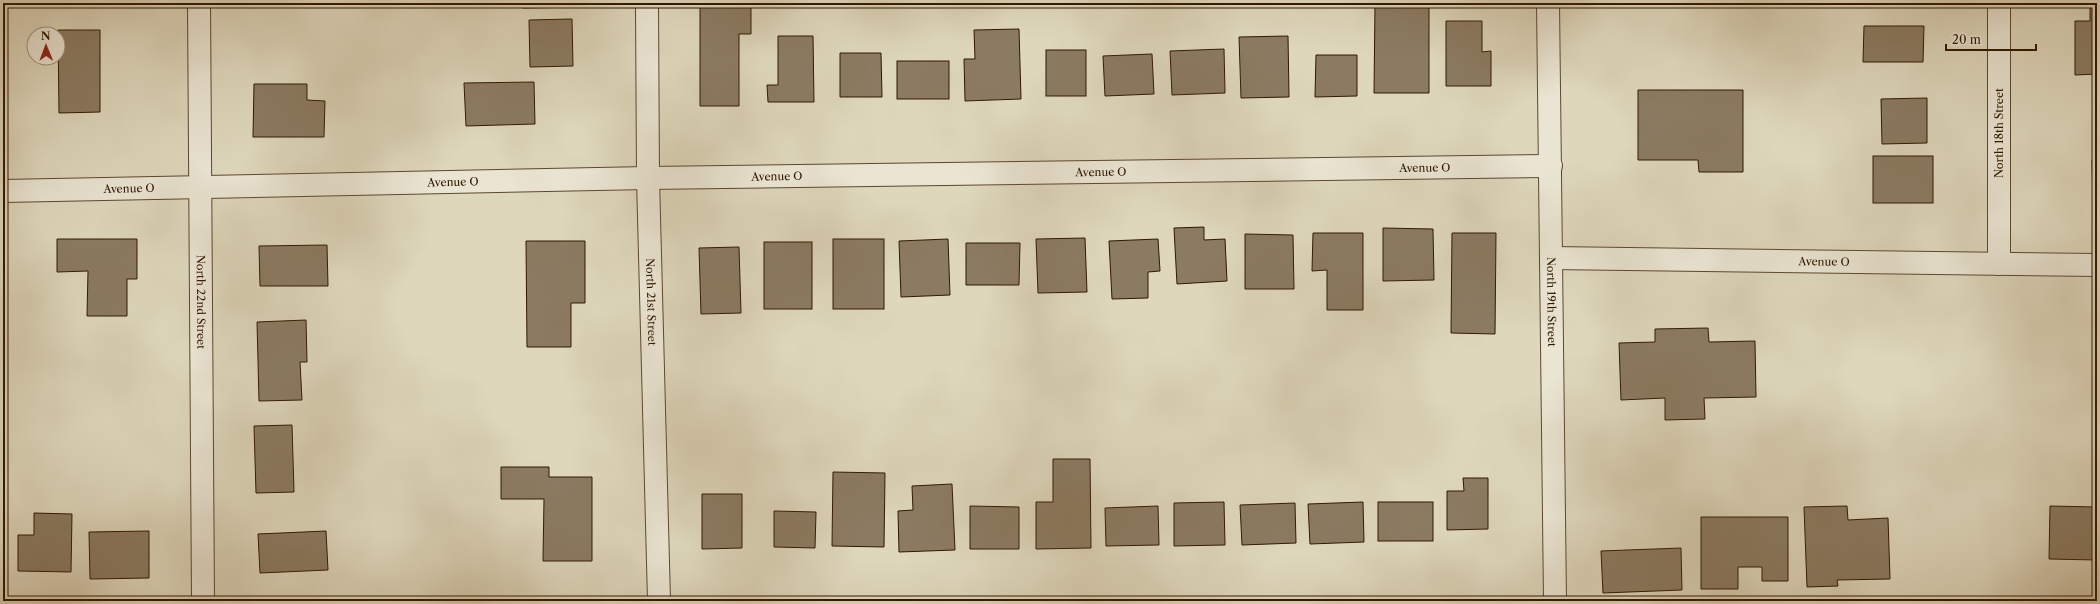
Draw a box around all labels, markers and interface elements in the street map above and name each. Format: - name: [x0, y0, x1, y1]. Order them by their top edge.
- north arrow: [26, 26, 66, 66]
- scale bar: [1946, 26, 2036, 52]
- text: N: [41, 29, 51, 43]
- text: 20 m: [1952, 32, 1981, 47]
- street label: North 18th Street: [1992, 88, 2006, 178]
- street label: Avenue O: [1398, 160, 1451, 175]
- street label: Avenue O: [1074, 165, 1127, 179]
- street label: Avenue O: [750, 169, 803, 184]
- street label: Avenue O: [426, 174, 479, 189]
- street label: Avenue O: [102, 181, 155, 196]
- street label: Avenue O: [1797, 254, 1850, 269]
- street label: North 22nd Street: [194, 255, 208, 349]
- street label: North 19th Street: [1544, 257, 1559, 347]
- street label: North 21st Street: [643, 258, 659, 346]

